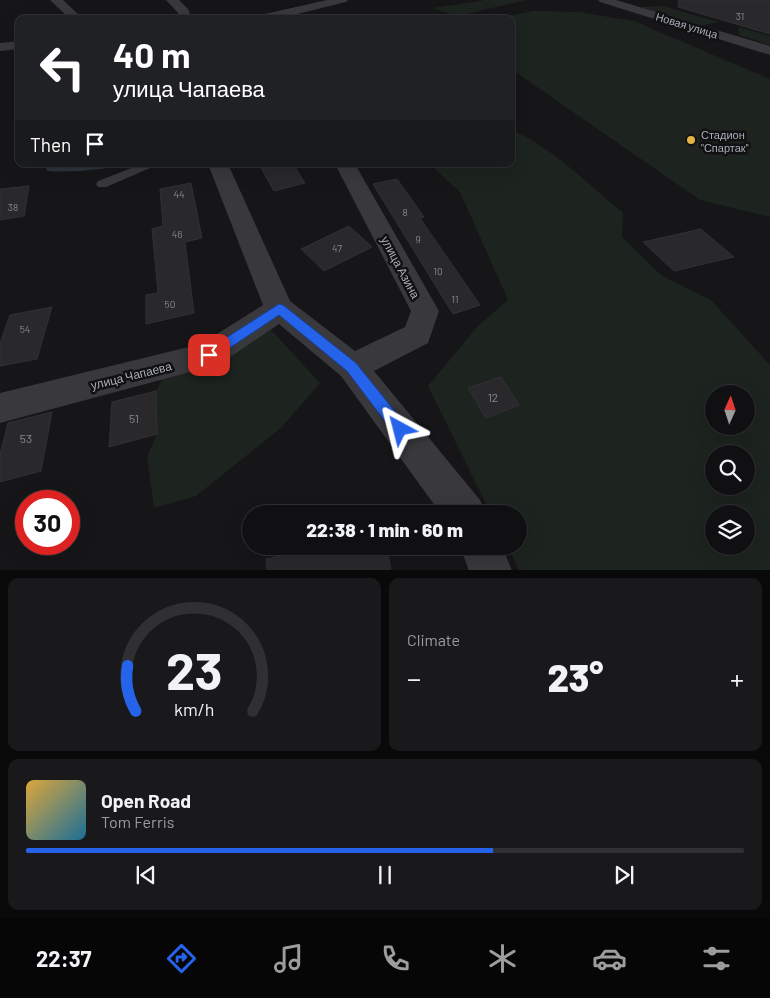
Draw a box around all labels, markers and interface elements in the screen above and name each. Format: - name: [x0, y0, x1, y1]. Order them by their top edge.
- street label: Новая улица: [654, 9, 720, 41]
- house number: 31: [736, 10, 744, 22]
- text: 40 m: [113, 33, 190, 75]
- icon: left: [30, 35, 95, 100]
- text: улица Чапаева: [113, 75, 265, 101]
- place label: Стадион "Спартак": [701, 128, 749, 154]
- icon: arrive: [81, 130, 109, 158]
- text: Then: [30, 133, 71, 156]
- marker: Стадион "Спартак": [685, 134, 697, 146]
- house number: 44: [173, 188, 185, 200]
- house number: 38: [8, 201, 18, 213]
- house number: 8: [402, 206, 408, 218]
- house number: 46: [172, 228, 182, 240]
- street label: улица Азина: [378, 233, 424, 301]
- house number: 9: [415, 233, 421, 245]
- house number: 47: [332, 242, 342, 254]
- house number: 10: [433, 265, 443, 277]
- house number: 11: [451, 293, 459, 305]
- house number: 50: [165, 298, 175, 310]
- house number: 54: [20, 323, 30, 335]
- pin: [188, 334, 230, 376]
- icon: arrive: [195, 341, 223, 369]
- street label: улица Чапаева: [89, 358, 173, 393]
- north arrow: [705, 385, 755, 435]
- map controls: [705, 385, 755, 555]
- house number: 12: [488, 390, 498, 404]
- position arrow: [373, 402, 425, 454]
- house number: 51: [129, 411, 139, 425]
- house number: 53: [20, 431, 32, 445]
- button: search: [705, 445, 755, 495]
- speed limit sign: 30: [15, 490, 80, 555]
- button: layers: [705, 505, 755, 555]
- text: 22:38 · 1 min · 60 m: [306, 518, 463, 541]
- text: Climate: [407, 630, 460, 649]
- text: 23: [166, 638, 223, 700]
- text: 23°: [548, 654, 603, 700]
- text: −: [407, 661, 421, 695]
- text: +: [730, 661, 744, 695]
- text: km/h: [174, 698, 215, 720]
- text: Open Road: [101, 789, 191, 812]
- text: Tom Ferris: [101, 812, 175, 831]
- icon: previous: [132, 861, 160, 889]
- icon: pause: [371, 861, 399, 889]
- icon: next: [610, 861, 638, 889]
- icon: directions: [164, 941, 199, 976]
- icon: music: [271, 941, 306, 976]
- icon: phone: [378, 941, 413, 976]
- icon: climate: [485, 941, 520, 976]
- icon: car: [592, 941, 627, 976]
- icon: filters: [699, 941, 734, 976]
- text: 22:37: [36, 945, 91, 971]

